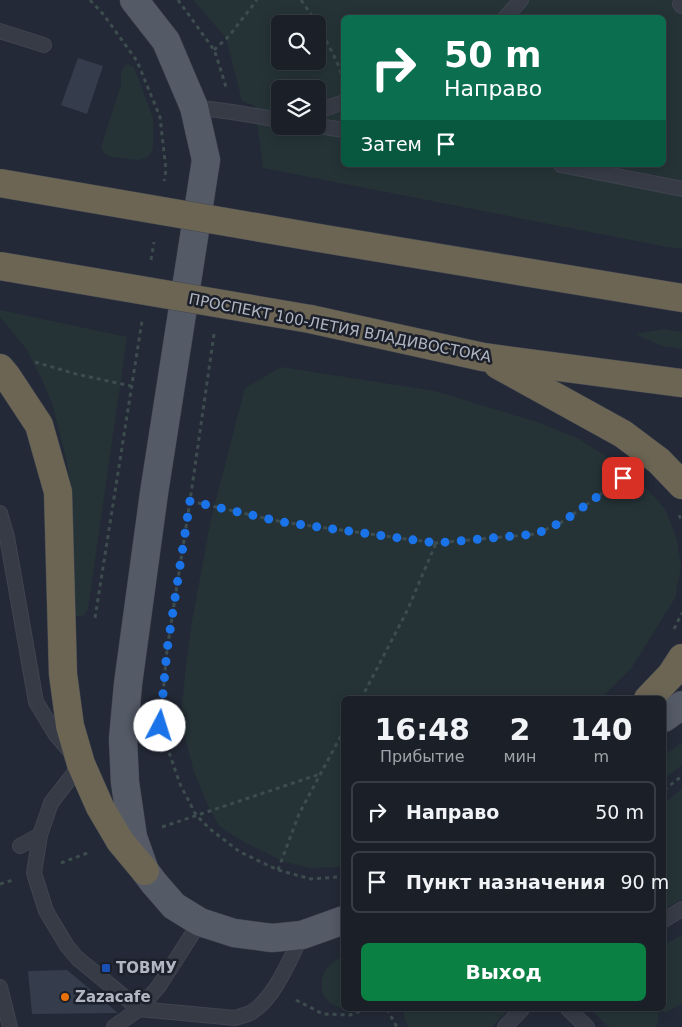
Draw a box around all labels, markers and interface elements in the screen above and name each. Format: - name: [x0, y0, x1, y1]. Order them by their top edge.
- map controls: [271, 15, 326, 135]
- button: search: [271, 15, 326, 70]
- icon: right: [361, 35, 426, 100]
- text: 50 m: [444, 35, 541, 75]
- text: Направо: [444, 76, 542, 101]
- button: layers: [271, 80, 326, 135]
- icon: arrive: [432, 130, 460, 158]
- text: Затем: [361, 133, 422, 155]
- street label: ПРОСПЕКТ 100-ЛЕТИЯ ВЛАДИВОСТОКА: [187, 290, 493, 366]
- pin: [602, 457, 644, 499]
- icon: arrive: [609, 464, 637, 492]
- position arrow: [133, 699, 185, 751]
- text: 16:48: [374, 712, 470, 747]
- text: 2: [510, 712, 530, 747]
- text: 140: [570, 712, 633, 747]
- text: Прибытие: [380, 747, 465, 766]
- text: мин: [503, 747, 536, 766]
- text: m: [593, 747, 609, 766]
- icon: right: [363, 798, 391, 826]
- text: Направо: [406, 801, 499, 823]
- text: 50 m: [595, 801, 644, 823]
- icon: arrive: [363, 868, 391, 896]
- text: Пункт назначения: [406, 871, 605, 893]
- text: 90 m: [620, 871, 669, 893]
- button: Выход: [361, 943, 646, 1001]
- place label: ТОВМУ: [116, 959, 177, 977]
- marker: ТОВМУ: [100, 962, 112, 974]
- place label: Zazacafe: [75, 988, 151, 1006]
- marker: Zazacafe: [59, 991, 71, 1003]

